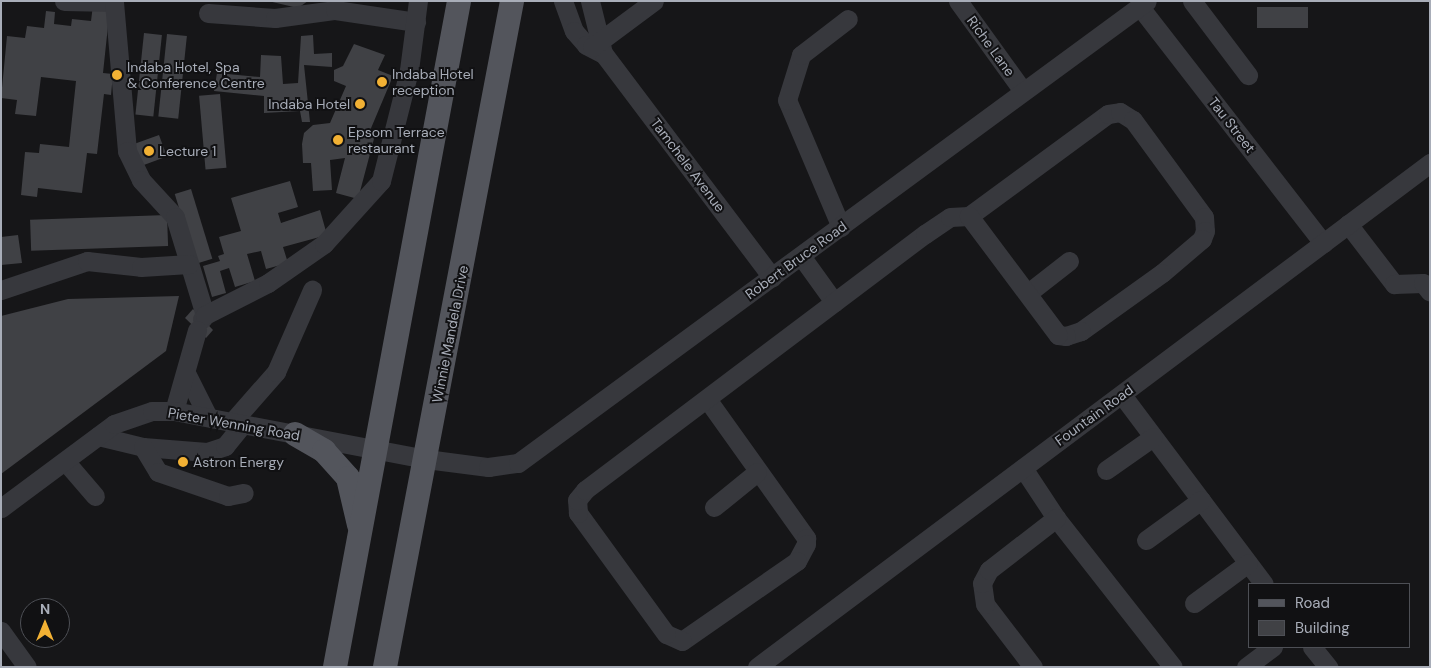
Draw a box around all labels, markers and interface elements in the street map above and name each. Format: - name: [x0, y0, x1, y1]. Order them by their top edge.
- street label: Riche Lane: [964, 13, 1018, 79]
- place label: Indaba Hotel, Spa & Conference Centre: [127, 59, 265, 92]
- place label: Indaba Hotel reception: [392, 66, 474, 98]
- marker: Indaba Hotel, Spa & Conference Centre: [111, 69, 123, 81]
- marker: Indaba Hotel reception: [376, 76, 388, 88]
- street label: Tau Street: [1205, 94, 1259, 156]
- place label: Indaba Hotel: [268, 96, 350, 112]
- marker: Indaba Hotel: [354, 98, 366, 110]
- street label: Tamchele Avenue: [647, 115, 729, 215]
- place label: Epsom Terrace restaurant: [348, 124, 445, 156]
- marker: Epsom Terrace restaurant: [332, 134, 344, 146]
- place label: Lecture 1: [159, 143, 216, 159]
- marker: Lecture 1: [143, 145, 155, 157]
- street label: Robert Bruce Road: [742, 218, 850, 302]
- street label: Winnie Mandela Drive: [428, 264, 472, 404]
- street label: Fountain Road: [1052, 381, 1136, 449]
- street label: Pieter Wenning Road: [167, 404, 301, 444]
- place label: Astron Energy: [193, 454, 284, 470]
- marker: Astron Energy: [177, 456, 189, 468]
- legend: [1248, 583, 1411, 648]
- text: Road: [1295, 593, 1330, 613]
- north arrow: [20, 598, 70, 648]
- text: N: [40, 600, 50, 618]
- text: Building: [1295, 618, 1350, 638]

